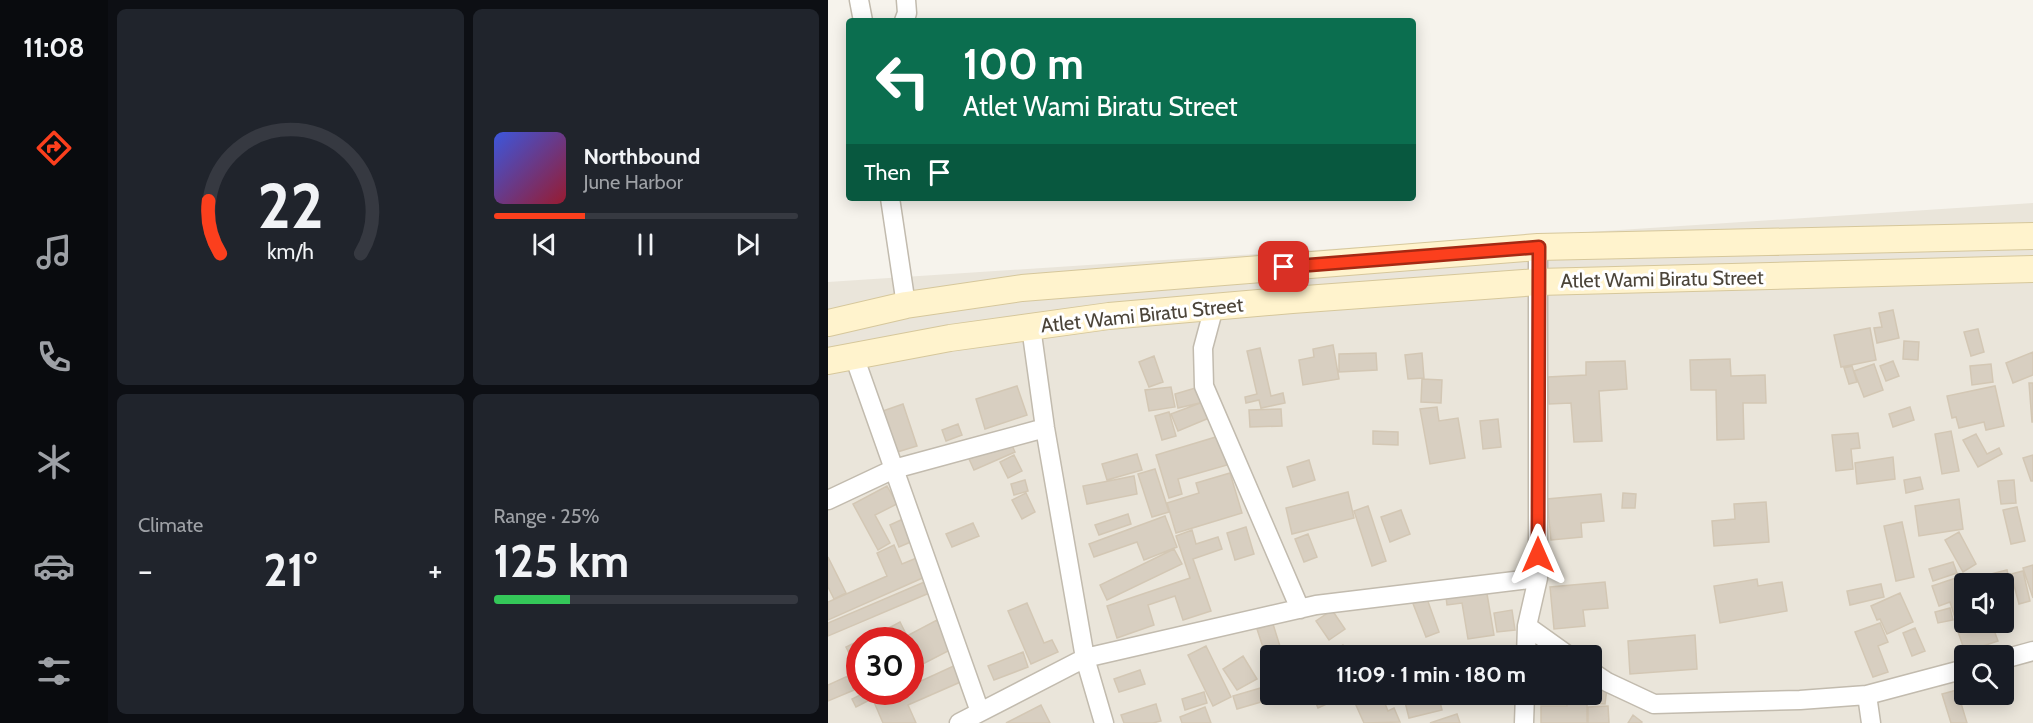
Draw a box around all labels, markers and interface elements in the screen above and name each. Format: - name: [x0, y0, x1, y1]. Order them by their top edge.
- text: 11:08: [23, 31, 85, 64]
- text: 100 m: [963, 38, 1084, 90]
- icon: left: [864, 42, 942, 120]
- text: Atlet Wami Biratu Street: [963, 90, 1238, 123]
- icon: directions: [33, 127, 75, 169]
- text: Northbound: [584, 143, 700, 170]
- icon: arrive: [923, 156, 956, 189]
- text: Then: [864, 159, 911, 186]
- text: 22: [257, 168, 323, 244]
- text: June Harbor: [584, 170, 683, 194]
- icon: previous: [528, 228, 561, 261]
- icon: pause: [629, 228, 662, 261]
- icon: next: [731, 228, 764, 261]
- icon: music: [33, 231, 75, 273]
- text: km/h: [267, 238, 314, 264]
- pin: [1258, 241, 1309, 292]
- icon: arrive: [1267, 250, 1300, 283]
- street label: Atlet Wami Biratu Street: [1560, 265, 1764, 293]
- street label: Atlet Wami Biratu Street: [1040, 292, 1245, 338]
- icon: phone: [33, 336, 75, 378]
- icon: climate: [33, 441, 75, 483]
- text: Range · 25%: [494, 504, 599, 528]
- text: Climate: [138, 513, 203, 537]
- position arrow: [1506, 523, 1570, 587]
- text: 125 km: [494, 534, 629, 588]
- text: 21°: [264, 543, 317, 597]
- icon: car: [33, 545, 75, 587]
- text: −: [138, 550, 153, 590]
- text: +: [428, 550, 442, 590]
- map controls: [1954, 573, 2014, 705]
- button: sound: [1954, 573, 2014, 633]
- speed limit sign: 30: [846, 627, 924, 705]
- button: search: [1954, 645, 2014, 705]
- icon: filters: [33, 650, 75, 692]
- text: 11:09 · 1 min · 180 m: [1336, 661, 1526, 688]

